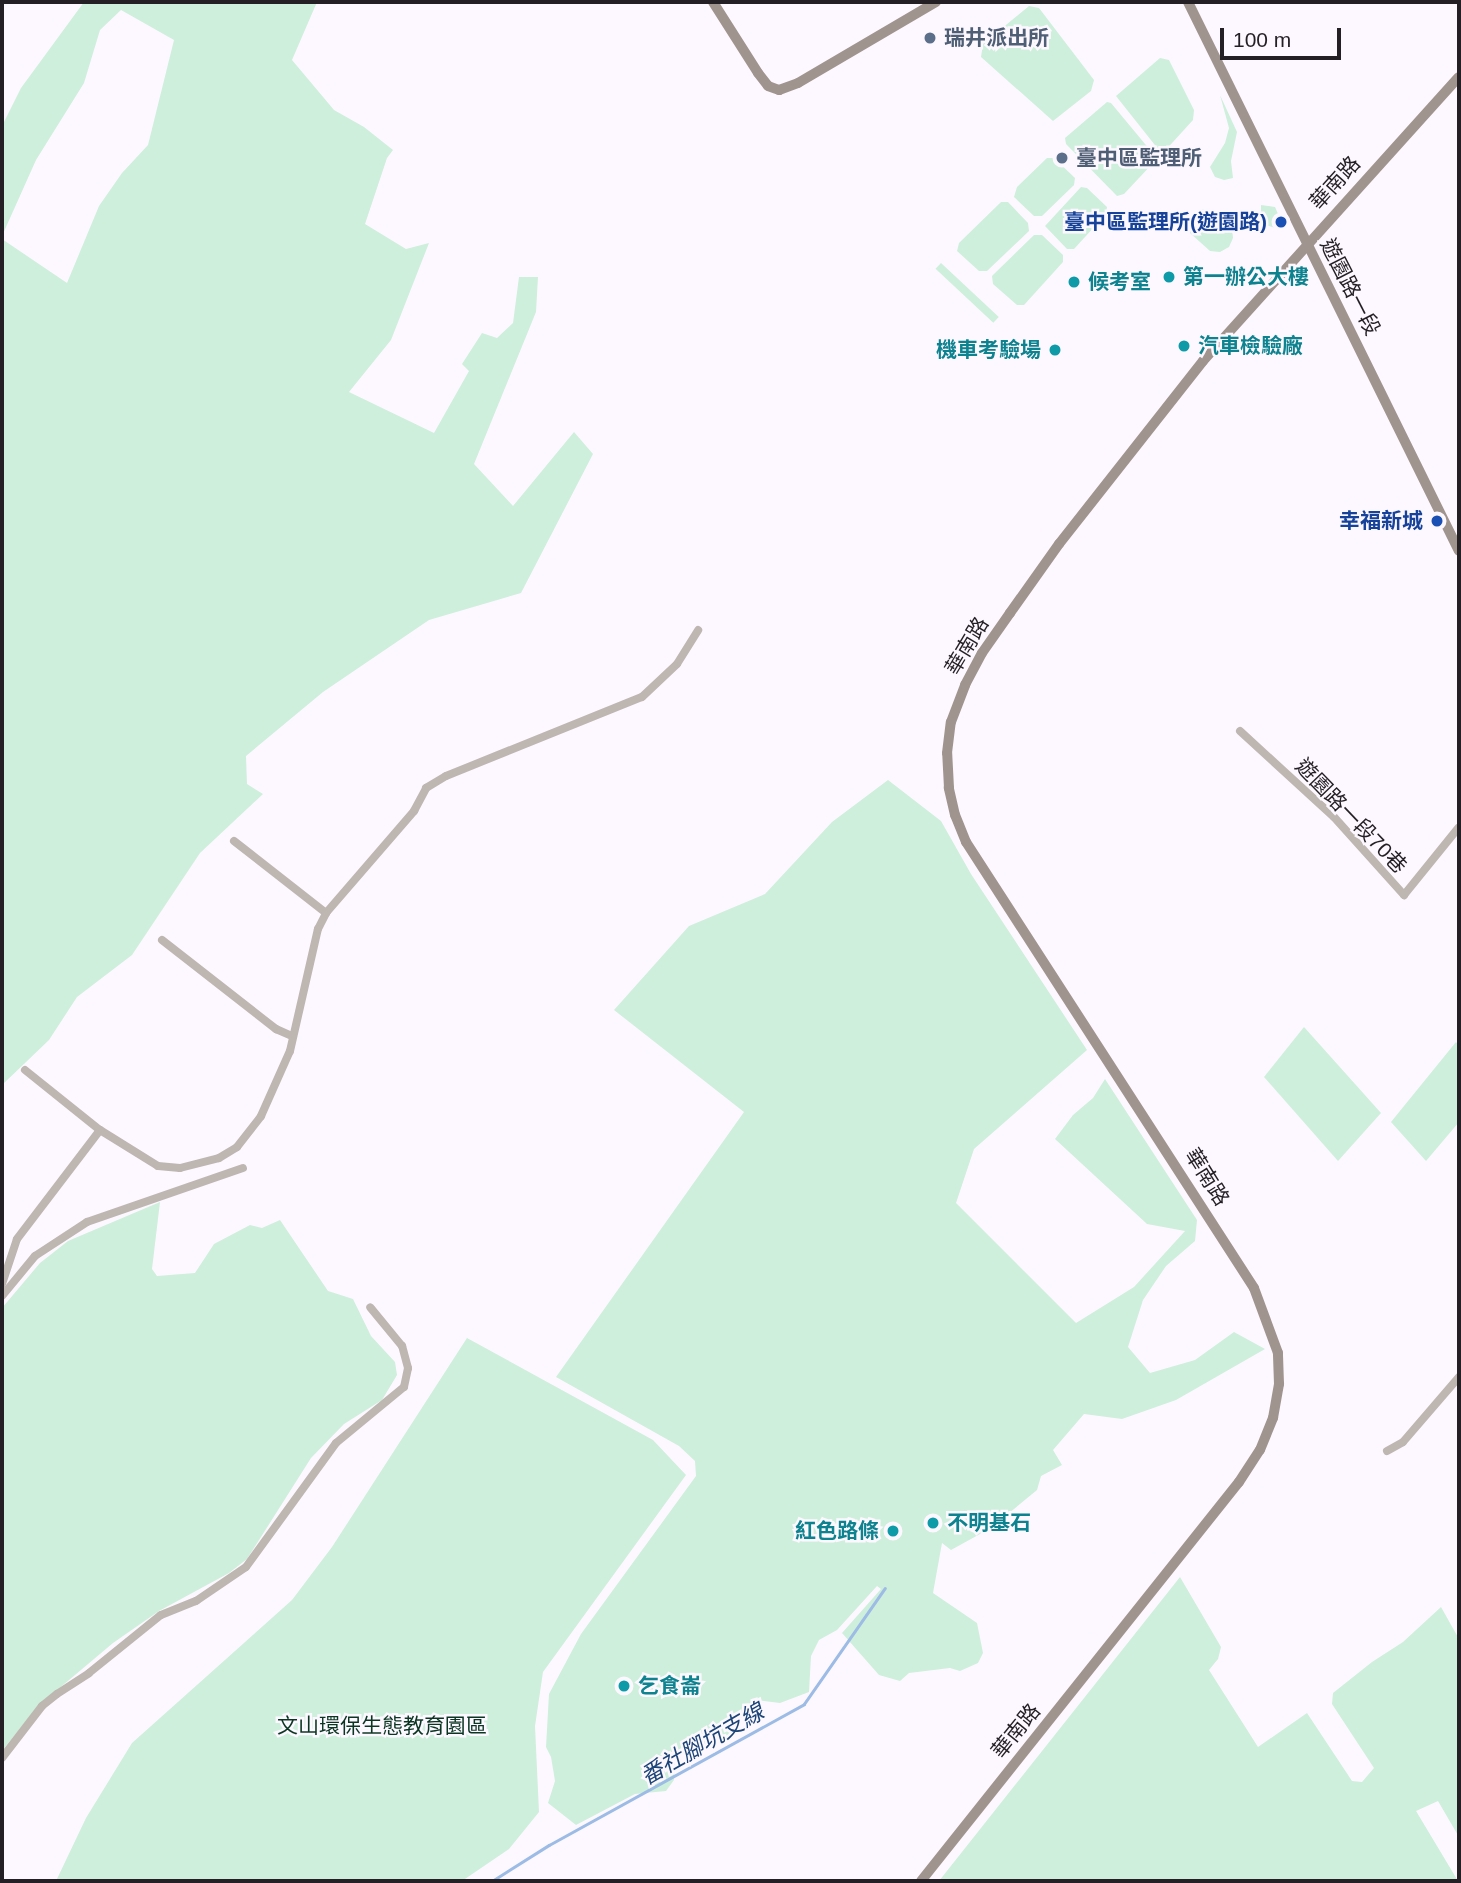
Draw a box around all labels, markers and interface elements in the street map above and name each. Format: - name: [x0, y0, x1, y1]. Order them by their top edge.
- scale bar: [1223, 14, 1344, 58]
- place label: 瑞井派出所: [944, 25, 1049, 51]
- text: 100 m: [1233, 28, 1291, 51]
- marker: 瑞井派出所: [922, 30, 938, 46]
- place label: 臺中區監理所: [1076, 145, 1202, 171]
- marker: 臺中區監理所: [1054, 150, 1070, 166]
- street label: 華南路: [1305, 151, 1365, 215]
- place label: 臺中區監理所(遊園路): [1064, 209, 1267, 235]
- marker: 臺中區監理所(遊園路): [1273, 214, 1289, 230]
- street label: 遊園路一段: [1315, 235, 1385, 339]
- place label: 第一辦公大樓: [1183, 264, 1309, 290]
- place label: 候考室: [1088, 269, 1151, 295]
- marker: 第一辦公大樓: [1161, 269, 1177, 285]
- marker: 候考室: [1066, 274, 1082, 290]
- place label: 汽車檢驗廠: [1198, 333, 1303, 359]
- place label: 機車考驗場: [936, 337, 1041, 363]
- marker: 汽車檢驗廠: [1176, 338, 1192, 354]
- marker: 機車考驗場: [1047, 342, 1063, 358]
- place label: 幸福新城: [1339, 508, 1423, 534]
- marker: 幸福新城: [1429, 513, 1445, 529]
- street label: 華南路: [940, 613, 994, 679]
- street label: 遊園路一段70巷: [1290, 754, 1412, 878]
- street label: 華南路: [1180, 1144, 1234, 1210]
- place label: 不明基石: [947, 1510, 1031, 1536]
- marker: 不明基石: [925, 1515, 941, 1531]
- place label: 紅色路條: [795, 1518, 879, 1544]
- marker: 紅色路條: [885, 1523, 901, 1539]
- place label: 乞食崙: [638, 1673, 701, 1699]
- marker: 乞食崙: [616, 1678, 632, 1694]
- water label: 番社腳坑支線: [635, 1698, 769, 1790]
- street label: 華南路: [986, 1699, 1046, 1763]
- park label: 文山環保生態教育園區: [277, 1713, 487, 1739]

